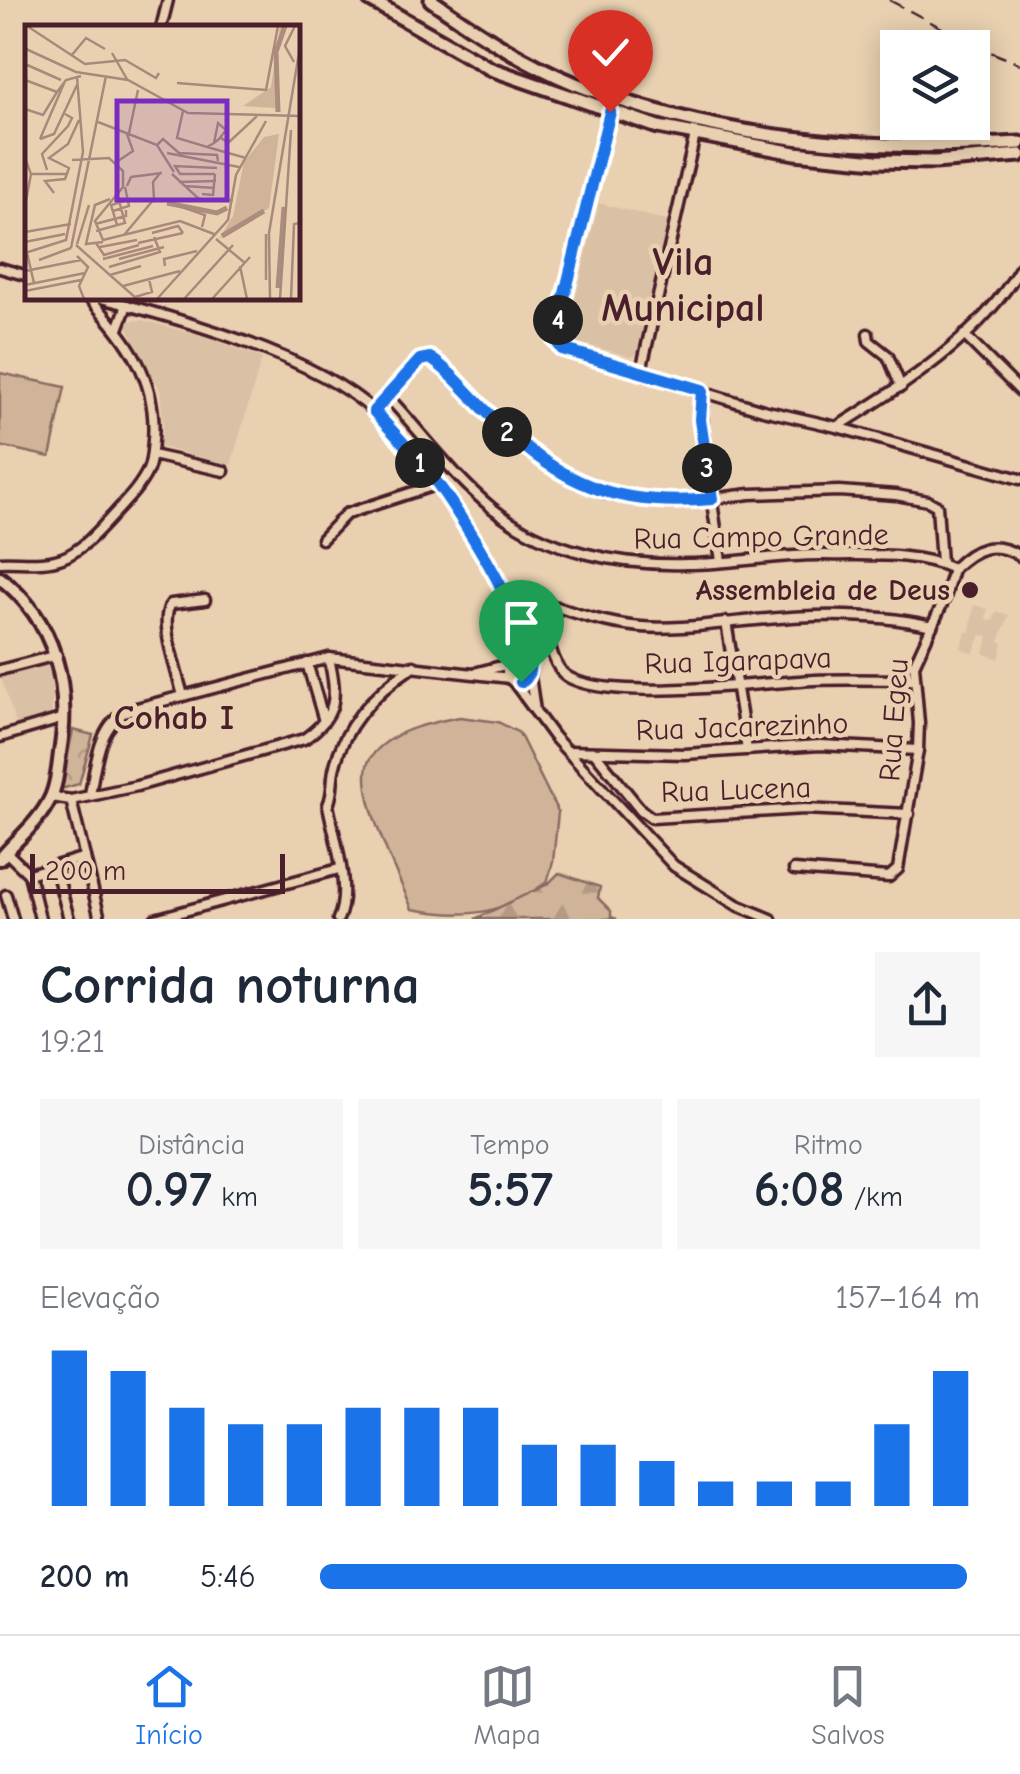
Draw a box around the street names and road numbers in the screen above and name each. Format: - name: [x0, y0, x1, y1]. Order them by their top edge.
- street label: Rua Campo Grande: [633, 517, 889, 557]
- street label: Rua Igarapava: [644, 640, 832, 682]
- street label: Rua Egeu: [872, 657, 916, 783]
- street label: Rua Jacarezinho: [635, 706, 849, 748]
- street label: Rua Lucena: [660, 770, 812, 810]

